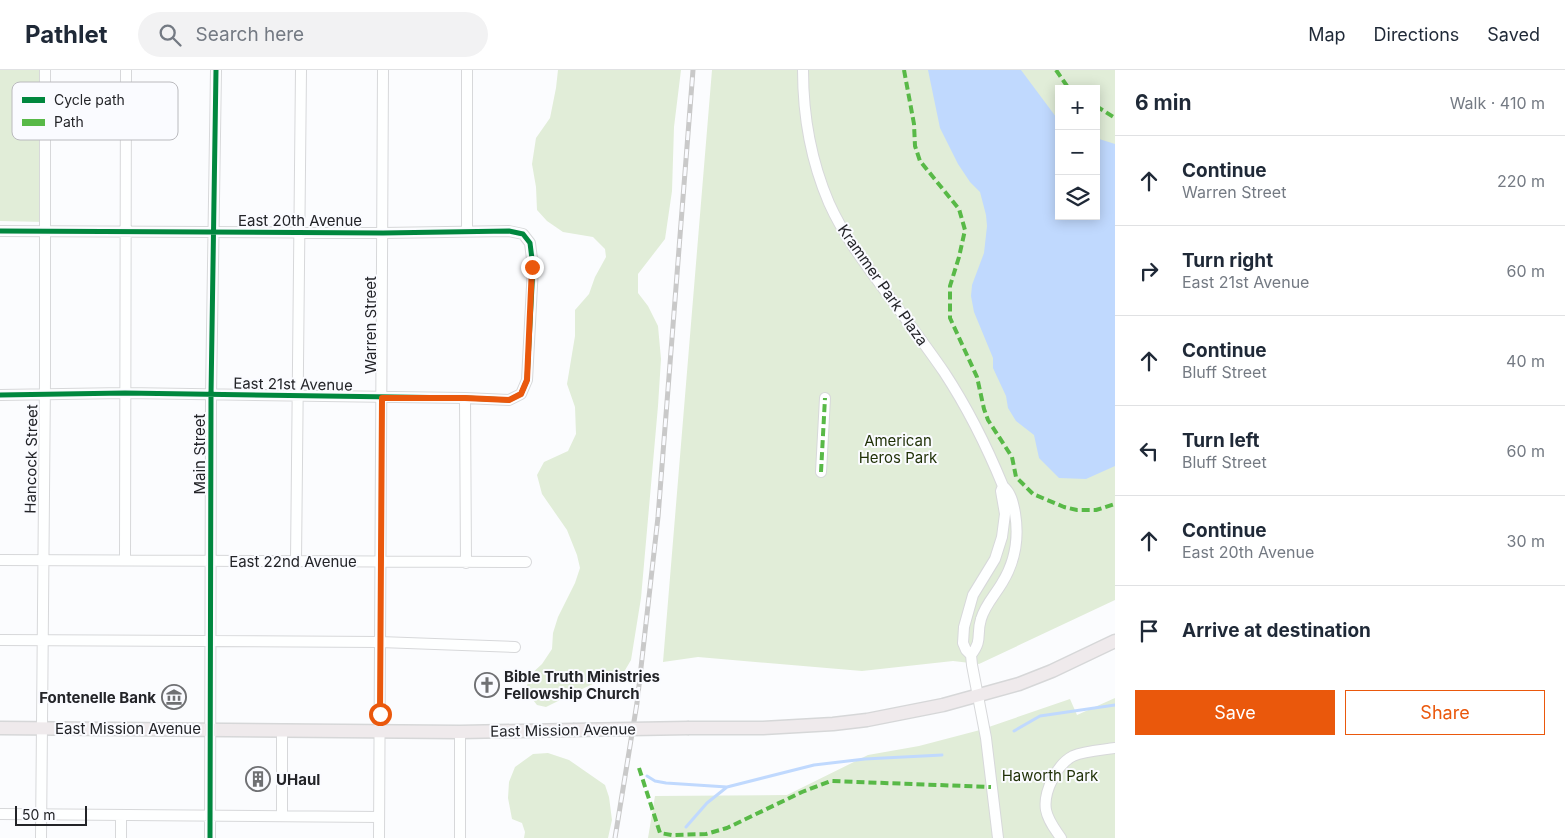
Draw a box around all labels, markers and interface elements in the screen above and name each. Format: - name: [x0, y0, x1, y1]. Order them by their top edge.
- search box: [138, 12, 488, 57]
- text: Pathlet: [25, 20, 108, 49]
- icon: search: [156, 21, 184, 49]
- text: Search here: [196, 23, 304, 46]
- text: Map: [1308, 24, 1346, 45]
- text: Directions: [1374, 24, 1459, 45]
- text: Saved: [1487, 24, 1540, 45]
- legend: [12, 82, 178, 140]
- map controls: [1055, 85, 1100, 220]
- button: +: [1055, 85, 1100, 130]
- text: 6 min: [1135, 90, 1192, 115]
- text: Cycle path: [54, 91, 125, 108]
- text: Walk · 410 m: [1450, 93, 1545, 113]
- text: Path: [54, 113, 84, 130]
- button: −: [1055, 130, 1100, 175]
- text: Continue: [1182, 159, 1267, 182]
- icon: ahead: [1135, 167, 1163, 195]
- text: 220 m: [1497, 171, 1545, 191]
- button: layers: [1055, 175, 1100, 220]
- text: Warren Street: [1182, 182, 1286, 202]
- street label: East 20th Avenue: [238, 211, 362, 230]
- street label: Krammer Park Plaza: [834, 221, 932, 349]
- text: Turn right: [1182, 249, 1273, 272]
- route end: [521, 256, 544, 279]
- icon: right: [1135, 257, 1163, 285]
- text: 60 m: [1506, 261, 1545, 281]
- text: East 21st Avenue: [1182, 272, 1309, 292]
- street label: Warren Street: [361, 276, 380, 374]
- text: Continue: [1182, 339, 1267, 362]
- icon: ahead: [1135, 347, 1163, 375]
- text: 40 m: [1506, 351, 1545, 371]
- text: Bluff Street: [1182, 362, 1267, 382]
- street label: East 21st Avenue: [233, 373, 353, 395]
- street label: Hancock Street: [21, 404, 41, 514]
- street label: Main Street: [190, 413, 209, 495]
- text: Turn left: [1182, 429, 1260, 452]
- park label: American Heros Park: [859, 431, 938, 467]
- icon: left: [1135, 437, 1163, 465]
- text: 60 m: [1506, 441, 1545, 461]
- text: Bluff Street: [1182, 452, 1267, 472]
- text: Continue: [1182, 519, 1267, 542]
- icon: ahead: [1135, 527, 1163, 555]
- text: 30 m: [1507, 531, 1545, 551]
- text: East 20th Avenue: [1182, 542, 1314, 562]
- street label: East 22nd Avenue: [229, 552, 357, 571]
- icon: arrive: [1135, 617, 1163, 645]
- text: Arrive at destination: [1182, 619, 1371, 642]
- place label: Bible Truth Ministries Fellowship Church: [504, 667, 660, 703]
- church icon: Bible Truth Ministries Fellowship Church: [474, 672, 500, 698]
- museum icon: Fontenelle Bank: [161, 684, 187, 710]
- place label: Fontenelle Bank: [39, 688, 156, 707]
- button: Save: [1135, 690, 1335, 735]
- button: Share: [1345, 690, 1545, 735]
- route start: [369, 703, 392, 726]
- street label: East Mission Avenue: [55, 719, 201, 738]
- street label: East Mission Avenue: [490, 719, 636, 741]
- building icon: UHaul: [245, 766, 271, 792]
- park label: Haworth Park: [1002, 766, 1099, 785]
- place label: UHaul: [276, 770, 320, 789]
- scale bar: [15, 803, 88, 826]
- text: 50 m: [22, 806, 56, 823]

